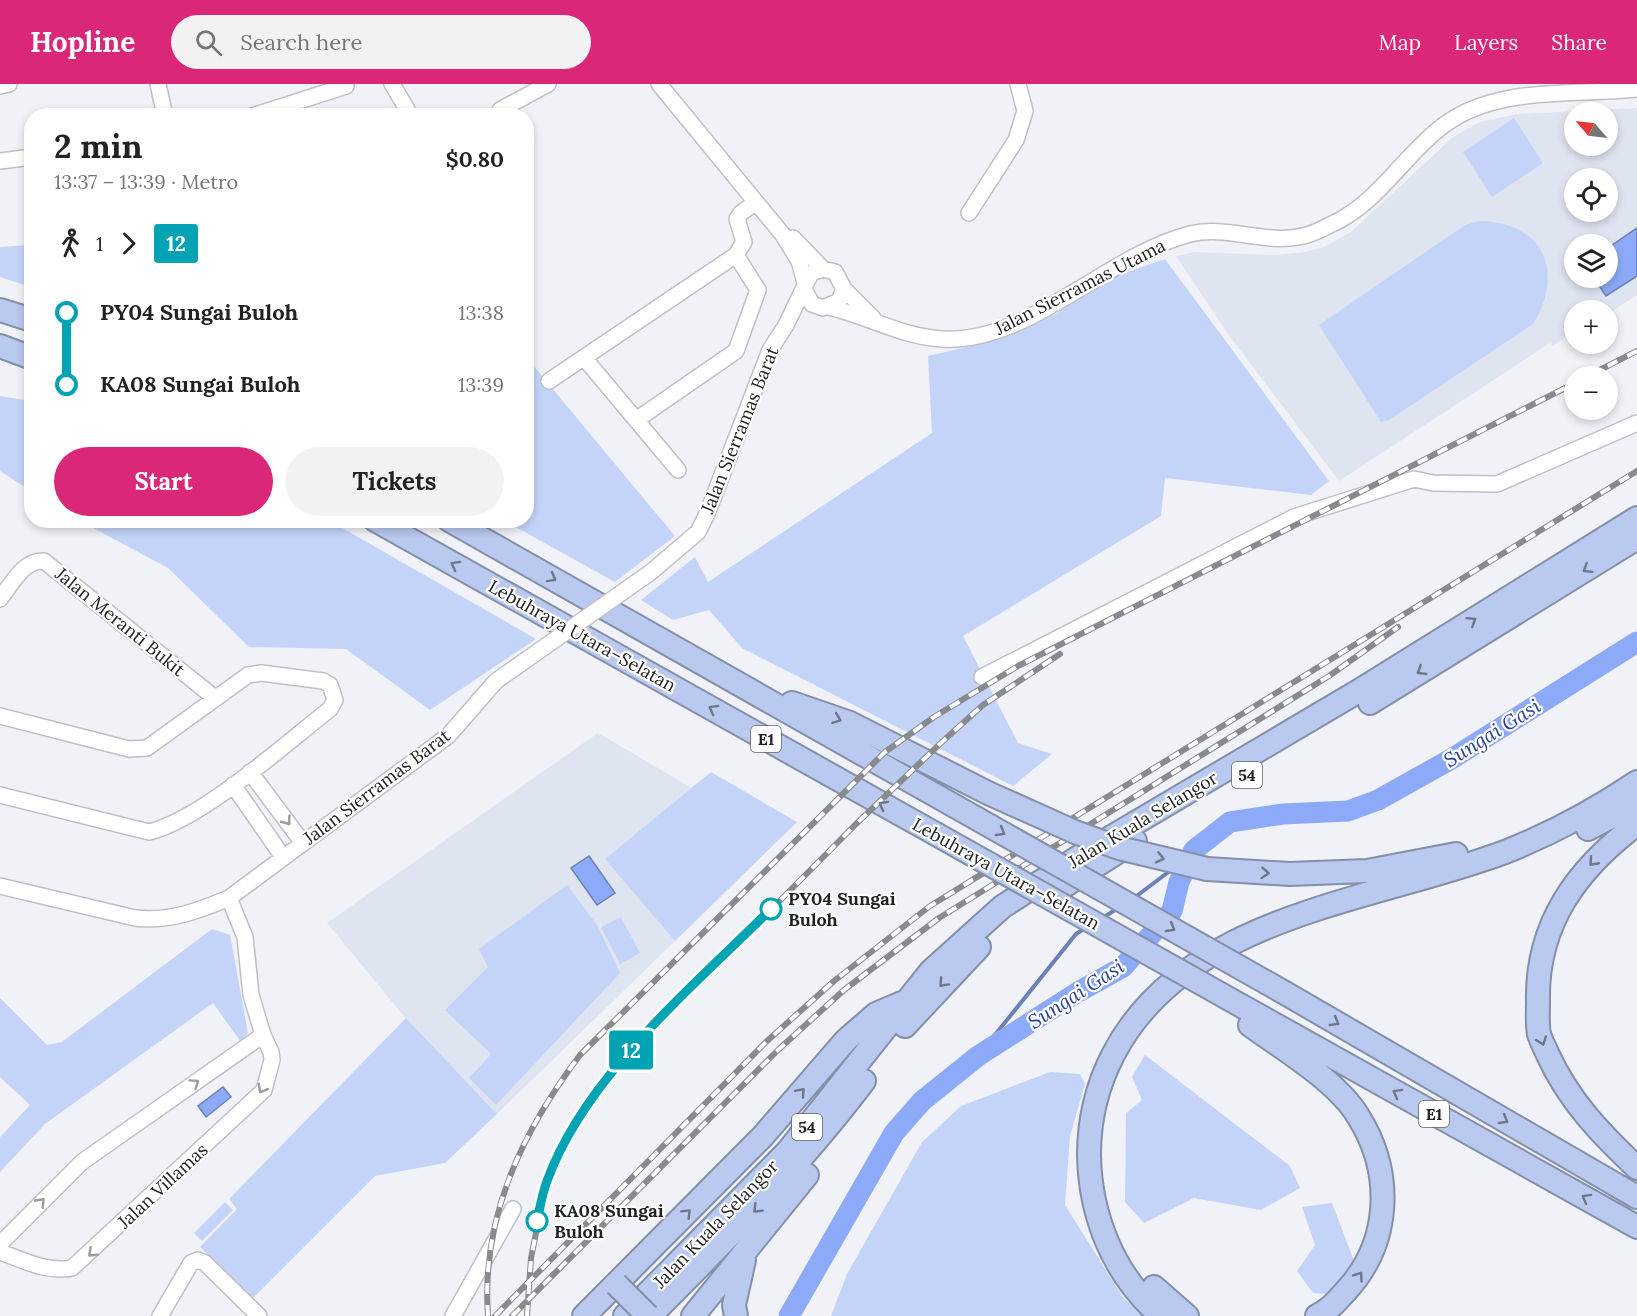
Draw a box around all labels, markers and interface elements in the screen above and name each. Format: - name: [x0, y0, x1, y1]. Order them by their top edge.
- search box: [171, 15, 591, 69]
- text: Hopline: [30, 24, 135, 60]
- icon: search: [192, 26, 225, 59]
- text: Search here: [240, 28, 362, 56]
- text: Map: [1378, 29, 1421, 56]
- text: Layers: [1454, 29, 1518, 56]
- text: Share: [1551, 29, 1607, 56]
- north arrow: [1564, 102, 1618, 156]
- map controls: [1564, 102, 1618, 420]
- text: 2 min: [54, 125, 142, 167]
- text: $0.80: [446, 145, 504, 173]
- button: locate: [1564, 168, 1618, 222]
- text: 13:37 – 13:39 · Metro: [54, 169, 238, 194]
- icon: walk: [54, 227, 87, 260]
- icon: forward: [112, 227, 145, 260]
- text: 12: [166, 230, 186, 257]
- text: 1: [96, 231, 103, 256]
- street label: Jalan Sierramas Utama: [990, 233, 1169, 340]
- button: layers: [1564, 234, 1618, 288]
- text: PY04 Sungai Buloh: [100, 298, 298, 326]
- text: 13:38: [458, 300, 504, 325]
- button: +: [1564, 300, 1618, 354]
- street label: Jalan Sierramas Barat: [695, 343, 784, 518]
- button: −: [1564, 366, 1618, 420]
- text: KA08 Sungai Buloh: [100, 370, 301, 398]
- text: 13:39: [458, 372, 504, 397]
- button: Start: [54, 447, 273, 516]
- button: Tickets: [285, 447, 504, 516]
- one-way arrow: [451, 561, 461, 572]
- one-way arrow: [1583, 561, 1593, 573]
- street label: Jalan Meranti Bukit: [50, 562, 190, 681]
- one-way arrow: [546, 571, 556, 583]
- street label: Lebuhraya Utara–Selatan: [485, 574, 680, 697]
- one-way arrow: [1466, 616, 1476, 628]
- one-way arrow: [1417, 664, 1427, 676]
- water label: Sungai Gasi: [1439, 693, 1545, 772]
- one-way arrow: [709, 705, 719, 717]
- one-way arrow: [831, 711, 842, 724]
- street label: Jalan Sierramas Barat: [298, 724, 455, 850]
- road number: E1: [751, 726, 781, 752]
- road number: 54: [1232, 762, 1262, 788]
- street label: Jalan Kuala Selangor: [1063, 766, 1222, 874]
- one-way arrow: [879, 800, 889, 812]
- street label: Lebuhraya Utara–Selatan: [909, 812, 1104, 935]
- one-way arrow: [279, 814, 290, 825]
- one-way arrow: [995, 825, 1006, 837]
- one-way arrow: [1154, 851, 1164, 864]
- one-way arrow: [1589, 855, 1600, 866]
- one-way arrow: [1261, 866, 1270, 879]
- place label: PY04 Sungai Buloh: [788, 887, 896, 931]
- marker: PY04 Sungai Buloh: [760, 898, 782, 920]
- one-way arrow: [1165, 921, 1175, 933]
- water label: Sungai Gasi: [1023, 953, 1129, 1034]
- one-way arrow: [939, 975, 950, 986]
- one-way arrow: [1329, 1015, 1339, 1026]
- line badge: 12: [604, 1030, 658, 1070]
- one-way arrow: [1535, 1035, 1548, 1046]
- text: 12: [621, 1037, 641, 1064]
- one-way arrow: [188, 1079, 199, 1090]
- one-way arrow: [258, 1083, 269, 1093]
- one-way arrow: [794, 1088, 805, 1099]
- one-way arrow: [1393, 1089, 1404, 1100]
- road number: E1: [1419, 1101, 1449, 1127]
- one-way arrow: [1498, 1113, 1508, 1124]
- road number: 54: [792, 1114, 822, 1140]
- street label: Jalan Villamas: [112, 1138, 213, 1234]
- street label: Jalan Kuala Selangor: [648, 1154, 783, 1293]
- one-way arrow: [1582, 1194, 1592, 1206]
- one-way arrow: [33, 1198, 44, 1209]
- place label: KA08 Sungai Buloh: [554, 1199, 664, 1243]
- one-way arrow: [754, 1201, 765, 1212]
- one-way arrow: [680, 1209, 691, 1219]
- marker: KA08 Sungai Buloh: [526, 1210, 548, 1232]
- one-way arrow: [88, 1246, 99, 1257]
- one-way arrow: [1351, 1271, 1362, 1282]

